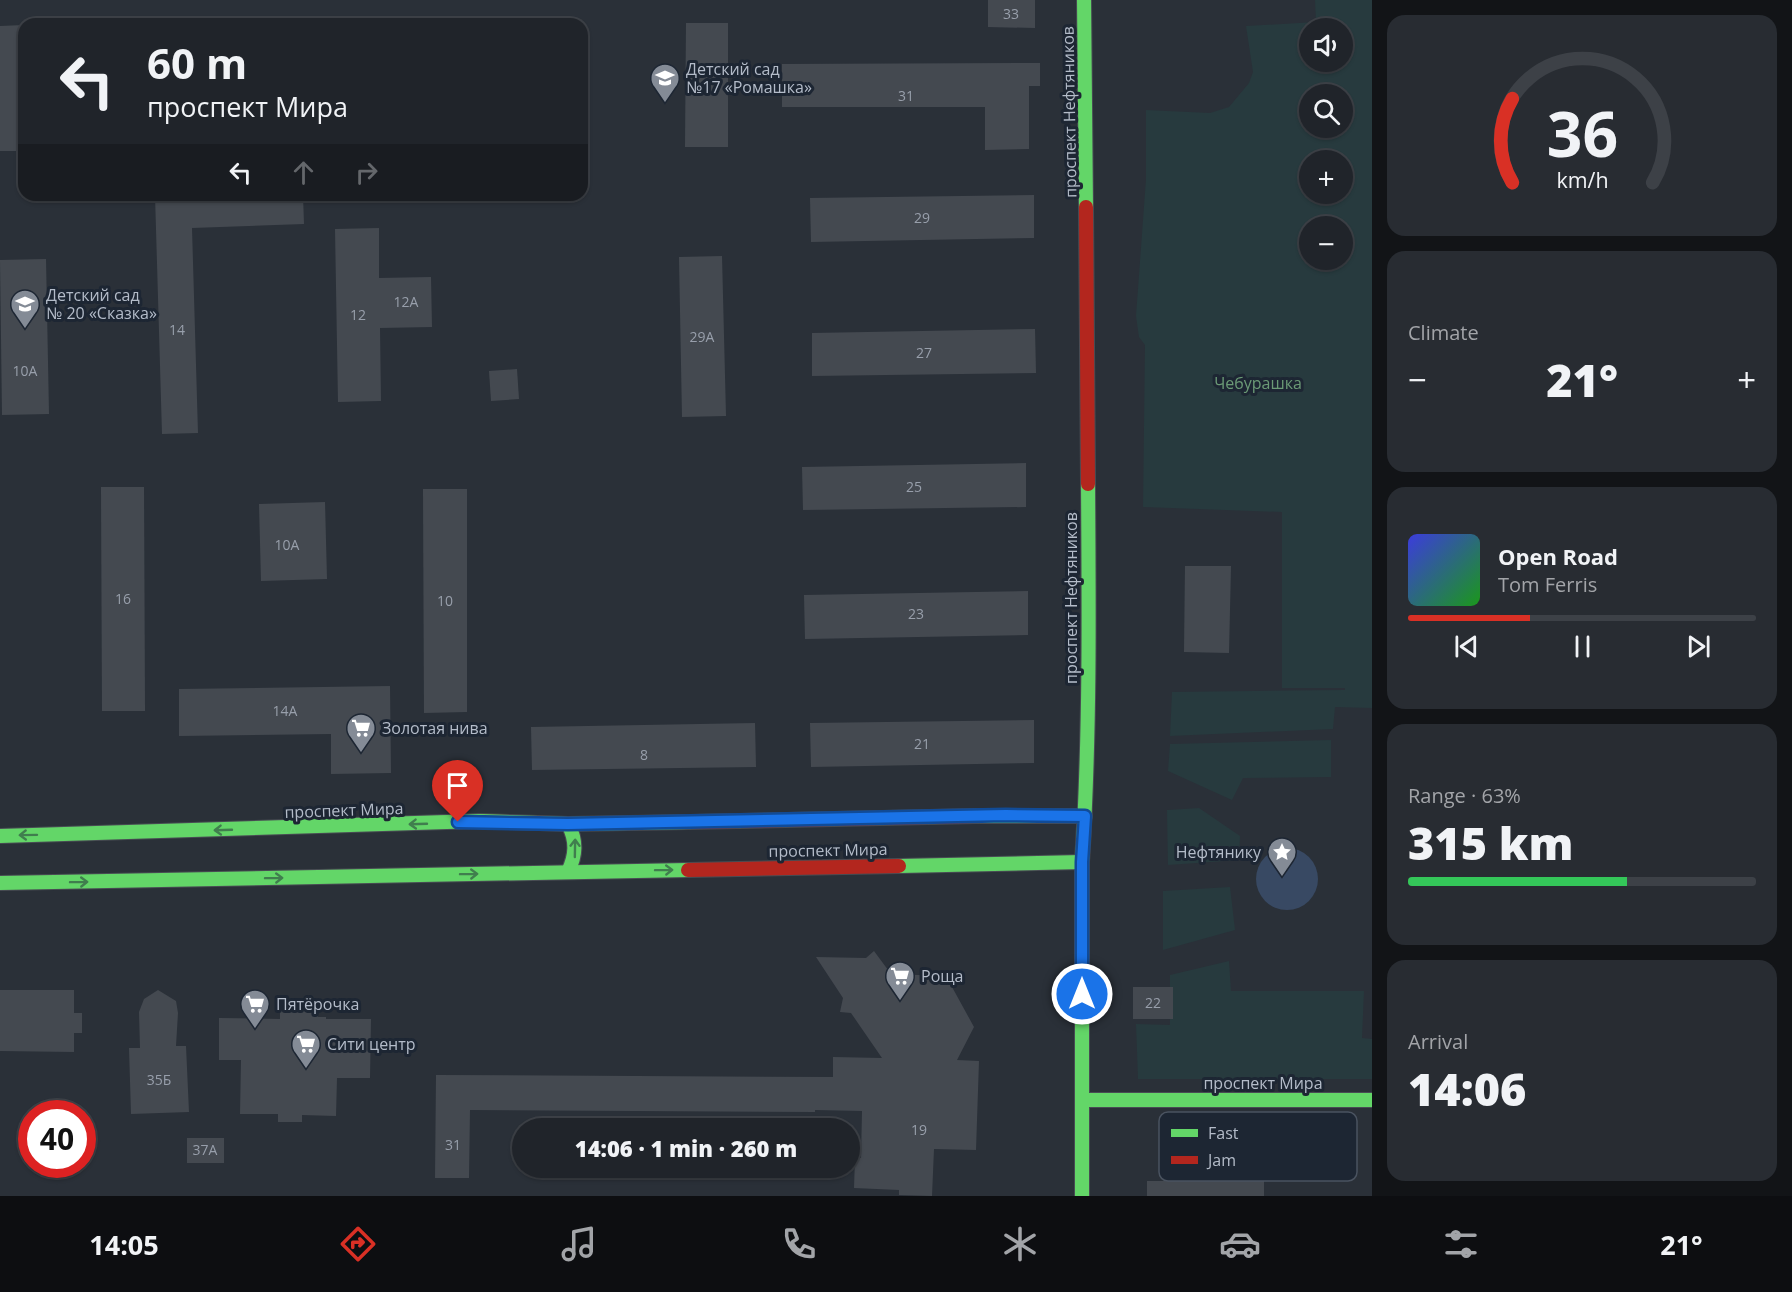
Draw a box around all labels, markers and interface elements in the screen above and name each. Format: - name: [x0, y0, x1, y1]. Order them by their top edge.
- house number: 33: [1003, 4, 1019, 23]
- map controls: [1299, 18, 1353, 270]
- button: sound: [1299, 18, 1353, 72]
- street label: проспект Нефтяников: [1057, 26, 1081, 198]
- text: 60 m: [147, 34, 247, 91]
- icon: left: [48, 42, 126, 120]
- place label: Детский сад №17 «Ромашка»: [686, 58, 812, 98]
- school or university icon: Детский сад №17 «Ромашка»: [649, 62, 681, 104]
- button: search: [1299, 84, 1353, 138]
- house number: 31: [898, 86, 914, 105]
- text: проспект Мира: [147, 88, 348, 125]
- text: 36: [1546, 90, 1618, 175]
- button: +: [1299, 150, 1353, 204]
- icon: left: [224, 156, 257, 189]
- icon: ahead: [287, 156, 320, 189]
- icon: right: [350, 156, 383, 189]
- text: km/h: [1556, 165, 1608, 194]
- house number: 29: [914, 208, 930, 227]
- button: −: [1299, 216, 1353, 270]
- place label: Детский сад № 20 «Сказка»: [46, 284, 157, 324]
- school or university icon: Детский сад № 20 «Сказка»: [9, 288, 41, 330]
- house number: 12А: [394, 292, 419, 311]
- house number: 12: [350, 305, 366, 324]
- text: Climate: [1408, 319, 1479, 346]
- house number: 14: [169, 320, 185, 339]
- house number: 29А: [690, 327, 715, 346]
- house number: 27: [916, 343, 932, 362]
- text: 21°: [1546, 349, 1618, 410]
- text: −: [1408, 357, 1427, 402]
- text: +: [1737, 357, 1756, 402]
- house number: 10А: [13, 361, 38, 380]
- park label: Чебурашка: [1214, 372, 1302, 394]
- house number: 25: [906, 477, 922, 496]
- street label: проспект Нефтяников: [1060, 512, 1082, 684]
- house number: 10А: [275, 535, 300, 554]
- text: Open Road: [1498, 541, 1618, 571]
- text: Tom Ferris: [1498, 571, 1597, 598]
- house number: 16: [115, 589, 131, 608]
- house number: 10: [437, 591, 453, 610]
- house number: 23: [908, 604, 924, 623]
- icon: previous: [1450, 630, 1483, 663]
- icon: pause: [1566, 630, 1599, 663]
- icon: next: [1682, 630, 1715, 663]
- house number: 14А: [273, 701, 298, 720]
- supermarket icon: Золотая нива: [345, 712, 377, 754]
- place label: Золотая нива: [382, 717, 488, 739]
- house number: 21: [914, 734, 930, 753]
- house number: 8: [640, 745, 648, 764]
- pin: [432, 760, 483, 822]
- icon: arrive: [441, 769, 474, 802]
- text: Range · 63%: [1408, 782, 1521, 809]
- street label: проспект Мира: [284, 797, 404, 823]
- text: 315 km: [1408, 812, 1573, 873]
- one-way arrow: [408, 818, 428, 829]
- one-way arrow: [214, 824, 234, 835]
- one-way arrow: [19, 829, 39, 841]
- place icon: Нефтянику: [1266, 836, 1298, 878]
- street label: проспект Мира: [768, 838, 888, 862]
- one-way arrow: [569, 839, 581, 858]
- place label: Нефтянику: [1176, 841, 1262, 863]
- one-way arrow: [654, 864, 674, 876]
- one-way arrow: [459, 868, 479, 880]
- one-way arrow: [264, 872, 284, 884]
- one-way arrow: [69, 876, 89, 888]
- supermarket icon: Роща: [884, 960, 916, 1002]
- position arrow: [1050, 962, 1114, 1026]
- place label: Роща: [921, 965, 964, 987]
- supermarket icon: Пятёрочка: [239, 988, 271, 1030]
- place label: Пятёрочка: [276, 993, 359, 1015]
- house number: 22: [1145, 993, 1161, 1012]
- supermarket icon: Сити центр: [290, 1028, 322, 1070]
- text: Arrival: [1408, 1028, 1468, 1055]
- place label: Сити центр: [327, 1033, 416, 1055]
- text: 14:06: [1408, 1058, 1526, 1119]
- house number: 35Б: [147, 1070, 171, 1089]
- street label: проспект Мира: [1203, 1072, 1323, 1094]
- speed limit sign: 40: [18, 1100, 96, 1178]
- legend: [1159, 1112, 1357, 1181]
- house number: 19: [911, 1120, 927, 1139]
- text: Fast: [1208, 1122, 1239, 1144]
- text: 14:06 · 1 min · 260 m: [575, 1133, 797, 1163]
- house number: 31: [445, 1135, 461, 1154]
- house number: 37А: [193, 1140, 218, 1159]
- text: Jam: [1206, 1149, 1236, 1171]
- icon: directions: [337, 1223, 379, 1265]
- icon: music: [558, 1223, 600, 1265]
- icon: phone: [778, 1223, 820, 1265]
- icon: climate: [999, 1223, 1041, 1265]
- icon: car: [1219, 1223, 1261, 1265]
- icon: filters: [1440, 1223, 1482, 1265]
- text: 14:05: [89, 1226, 159, 1263]
- text: 21°: [1660, 1226, 1703, 1263]

